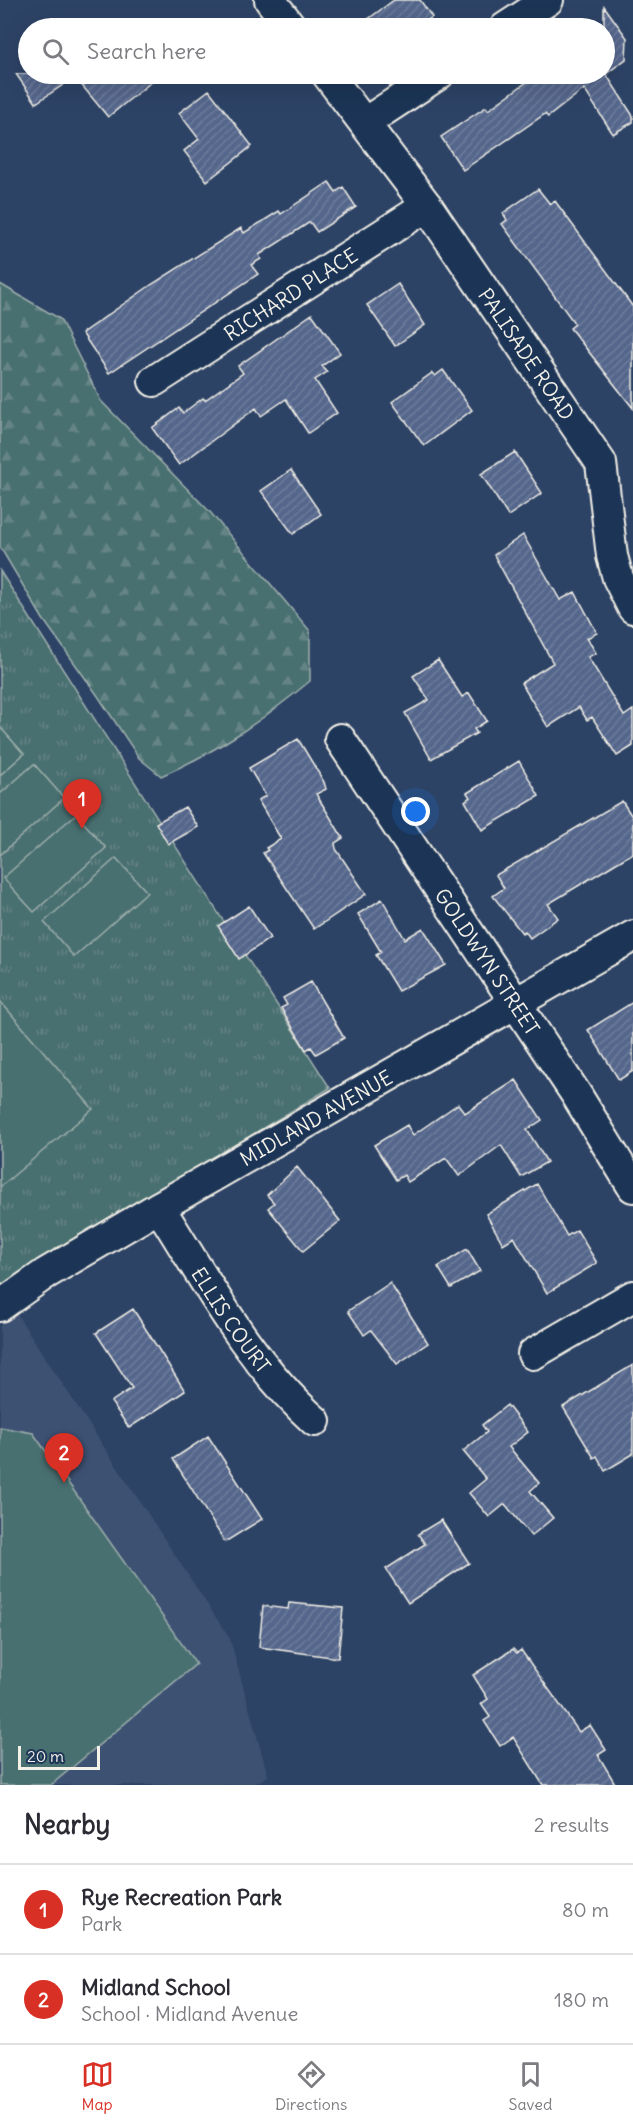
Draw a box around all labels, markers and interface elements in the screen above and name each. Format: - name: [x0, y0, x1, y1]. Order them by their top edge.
- search box: [18, 18, 615, 84]
- icon: search: [39, 35, 72, 68]
- text: Search here: [87, 37, 206, 65]
- street label: RICHARD PLACE: [219, 242, 362, 346]
- street label: PALISADE ROAD: [474, 283, 580, 424]
- pin: 1: [62, 780, 101, 829]
- your location: [401, 797, 430, 826]
- street label: GOLDWYN STREET: [430, 883, 546, 1039]
- street label: MIDLAND AVENUE: [235, 1064, 396, 1171]
- street label: ELLIS COURT: [187, 1262, 277, 1378]
- pin: 2: [44, 1434, 84, 1483]
- scale bar: [18, 1743, 100, 1770]
- text: 20 m: [27, 1746, 64, 1766]
- text: Nearby: [24, 1808, 110, 1841]
- text: 2 results: [534, 1812, 609, 1837]
- text: Rye Recreation Park: [81, 1883, 282, 1911]
- text: 1: [40, 1897, 47, 1922]
- text: 80 m: [562, 1897, 609, 1922]
- text: Park: [81, 1911, 122, 1936]
- text: Midland School: [81, 1973, 231, 2001]
- text: 2: [38, 1987, 49, 2012]
- text: 180 m: [554, 1987, 609, 2012]
- text: School · Midland Avenue: [81, 2001, 298, 2026]
- tab: Map: [81, 2058, 114, 2114]
- tab: Directions: [275, 2058, 347, 2114]
- tab: Saved: [509, 2058, 552, 2114]

